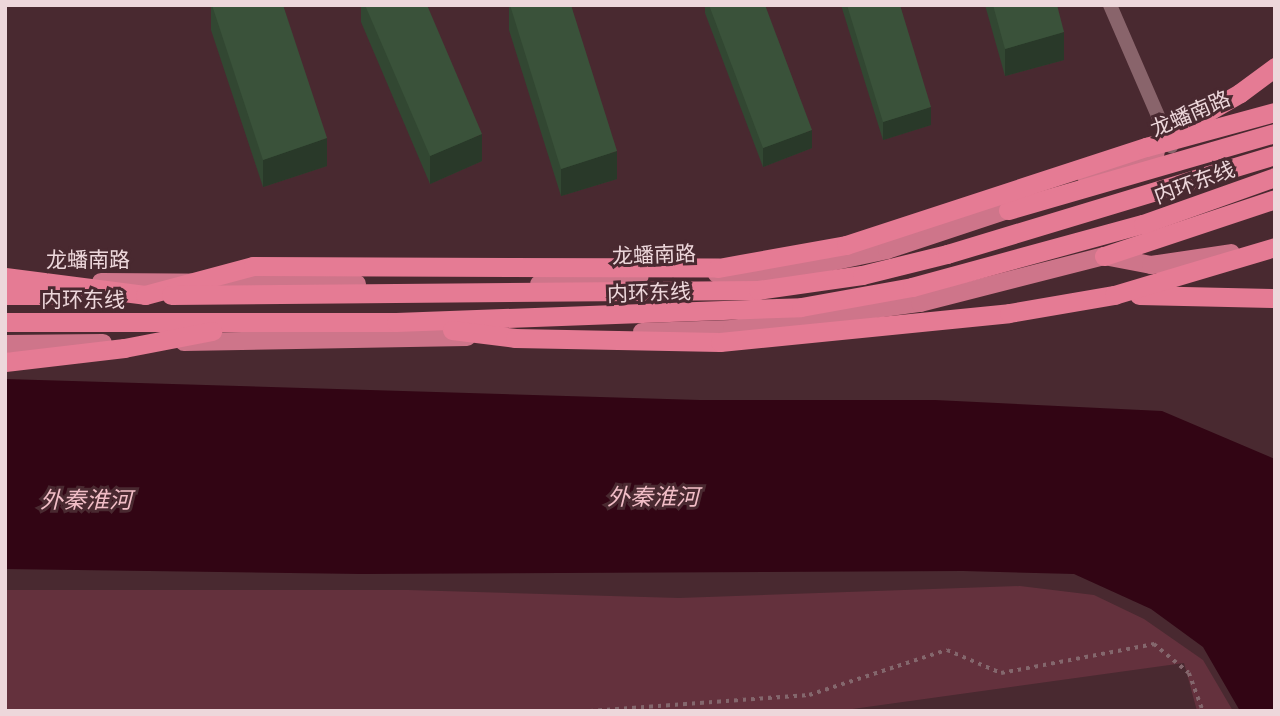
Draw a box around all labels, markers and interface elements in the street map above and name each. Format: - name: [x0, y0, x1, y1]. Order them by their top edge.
- street label: 龙蟠南路: [1146, 85, 1234, 141]
- street label: 内环东线: [1150, 156, 1238, 208]
- street label: 龙蟠南路: [612, 240, 696, 268]
- street label: 龙蟠南路: [46, 246, 130, 272]
- street label: 内环东线: [607, 278, 691, 306]
- street label: 内环东线: [41, 286, 125, 312]
- water label: 外秦淮河: [607, 482, 699, 510]
- water label: 外秦淮河: [40, 485, 132, 513]

